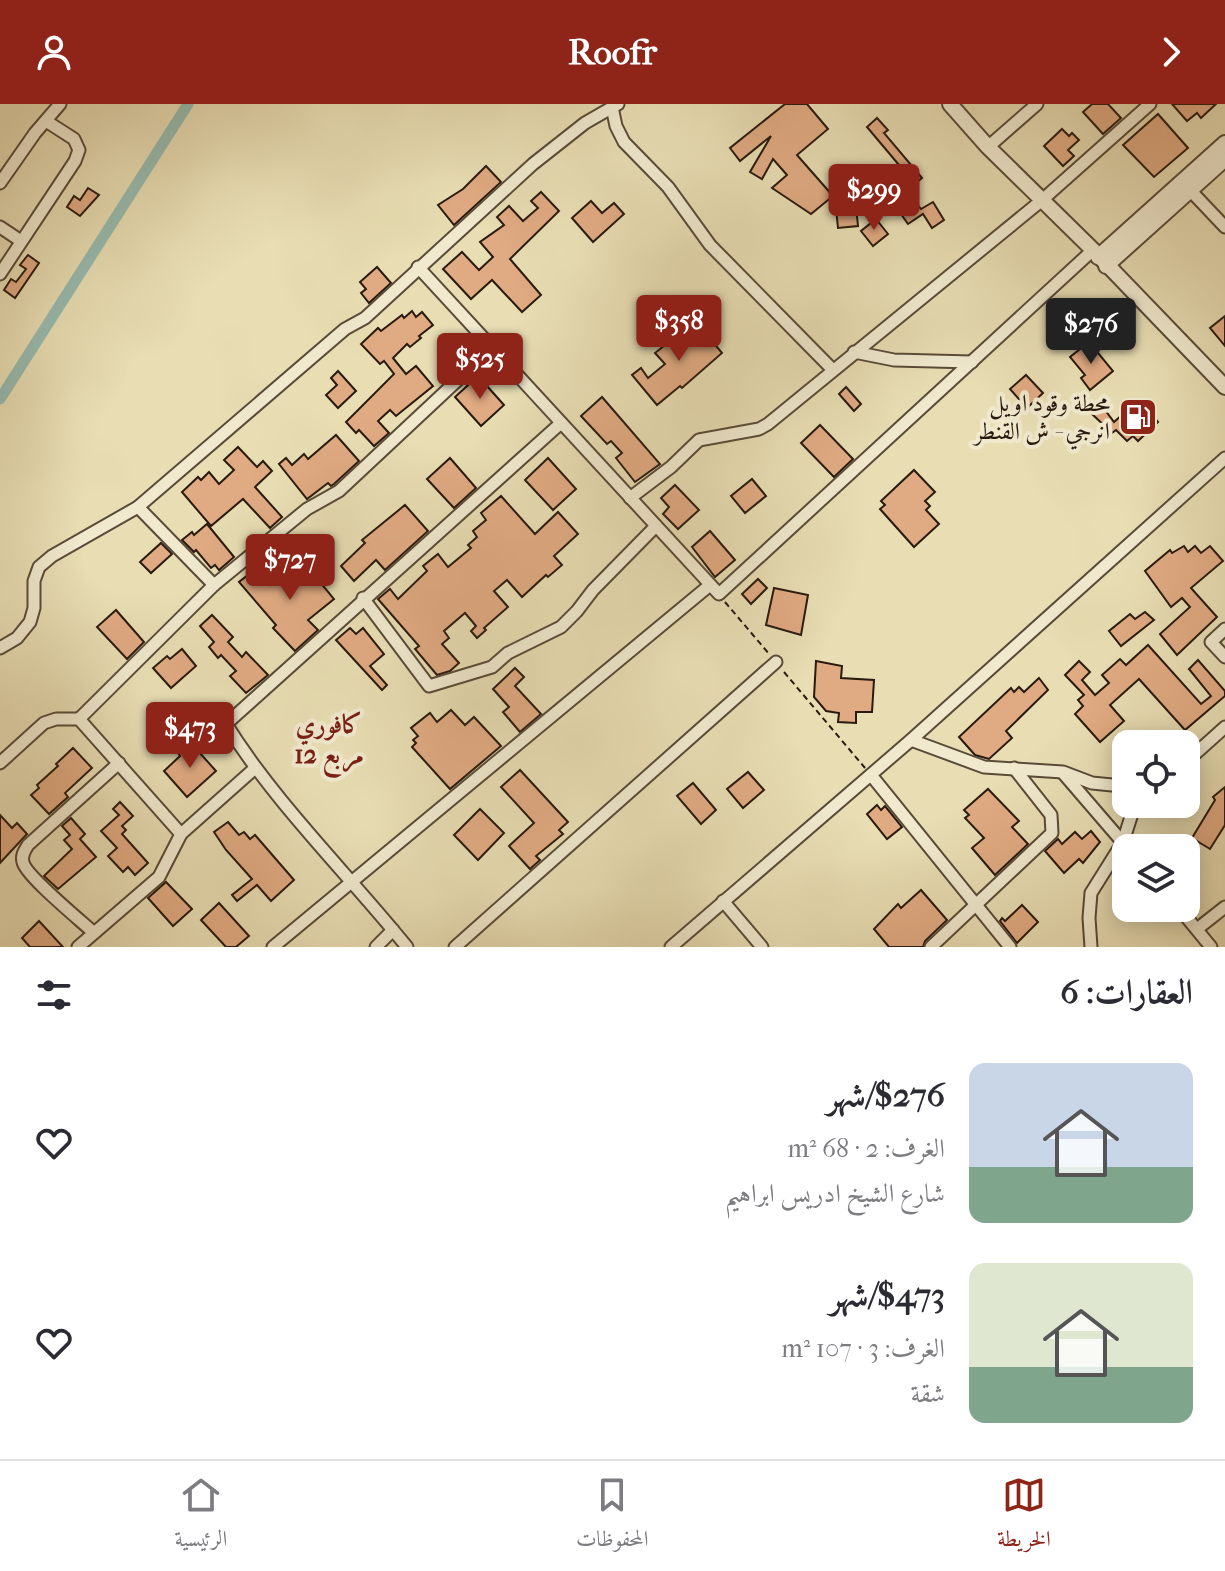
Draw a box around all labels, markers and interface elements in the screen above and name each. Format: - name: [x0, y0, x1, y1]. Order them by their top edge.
- icon: person: [32, 30, 76, 74]
- icon: forward: [1149, 30, 1193, 74]
- text: Roofr: [568, 31, 657, 73]
- pin: $299: [827, 164, 921, 232]
- text: $299: [847, 174, 901, 205]
- pin: $358: [632, 295, 726, 363]
- pin: $276: [1044, 298, 1138, 366]
- text: $358: [654, 305, 704, 336]
- text: $276: [1064, 308, 1118, 339]
- pin: $525: [433, 333, 527, 401]
- text: $525: [455, 343, 505, 374]
- place label: محطة وقود اويل انرجي - ش القنطر: [971, 389, 1110, 450]
- fuel station icon: محطة وقود اويل انرجي - ش القنطر: [1117, 396, 1159, 438]
- pin: $727: [243, 534, 337, 602]
- text: $727: [264, 544, 316, 575]
- pin: $473: [143, 702, 237, 770]
- district label: كافوري مربع 12: [294, 709, 364, 778]
- text: $473: [164, 712, 216, 743]
- map controls: [1112, 730, 1200, 922]
- button: locate: [1112, 730, 1200, 818]
- button: layers: [1112, 834, 1200, 922]
- text: العقارات: 6: [1060, 972, 1193, 1012]
- icon: filters: [32, 973, 76, 1017]
- text: $276/شهر: [827, 1075, 945, 1115]
- icon: home: [1033, 1095, 1129, 1191]
- icon: heart: [32, 1121, 76, 1165]
- text: الغرف: 2 · 68 m²: [787, 1133, 945, 1164]
- text: شارع الشيخ ادريس ابراهيم: [725, 1178, 945, 1209]
- text: $473/شهر: [830, 1275, 945, 1315]
- icon: home: [1033, 1295, 1129, 1391]
- icon: heart: [32, 1321, 76, 1365]
- text: الغرف: 3 · 107 m²: [781, 1333, 945, 1364]
- text: شقة: [911, 1378, 945, 1409]
- tab: الرئيسية: [174, 1473, 227, 1560]
- tab: المحفوظات: [576, 1473, 648, 1560]
- tab: الخريطة: [997, 1473, 1051, 1560]

